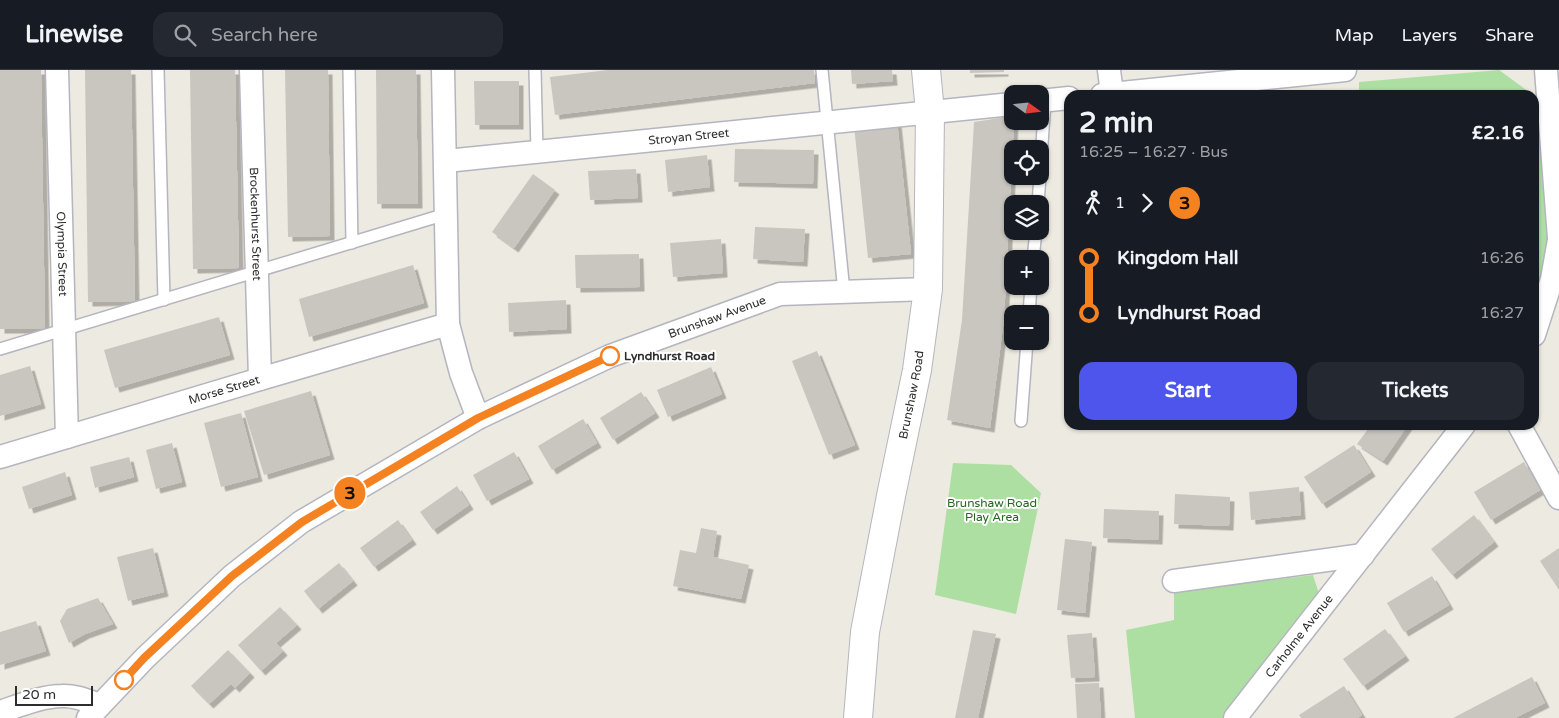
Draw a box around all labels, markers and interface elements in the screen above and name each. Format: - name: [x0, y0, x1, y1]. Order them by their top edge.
- search box: [153, 12, 503, 57]
- text: Linewise: [25, 20, 123, 49]
- icon: search: [171, 21, 199, 49]
- text: Search here: [211, 24, 318, 46]
- text: Map: [1335, 24, 1374, 46]
- text: Layers: [1402, 24, 1457, 46]
- text: Share: [1485, 24, 1534, 46]
- north arrow: [1004, 85, 1049, 130]
- map controls: [1004, 85, 1049, 350]
- text: 2 min: [1079, 106, 1154, 140]
- text: £2.16: [1472, 122, 1524, 144]
- street label: Stroyan Street: [648, 125, 730, 148]
- button: locate: [1004, 140, 1049, 185]
- text: 16:25 – 16:27 · Bus: [1079, 142, 1228, 162]
- street label: Brockenhurst Street: [247, 167, 264, 281]
- icon: walk: [1079, 189, 1107, 217]
- icon: forward: [1133, 189, 1161, 217]
- text: 3: [1179, 192, 1190, 214]
- text: 1: [1115, 193, 1125, 213]
- button: layers: [1004, 195, 1049, 240]
- street label: Olympia Street: [54, 211, 70, 297]
- text: Kingdom Hall: [1117, 247, 1238, 269]
- text: 16:26: [1480, 248, 1524, 268]
- button: +: [1004, 250, 1049, 295]
- street label: Brunshaw Avenue: [666, 293, 768, 341]
- text: Lyndhurst Road: [1117, 302, 1261, 324]
- text: 16:27: [1480, 303, 1524, 323]
- button: −: [1004, 305, 1049, 350]
- marker: Lyndhurst Road: [600, 346, 620, 366]
- place label: Lyndhurst Road: [624, 349, 715, 364]
- street label: Brunshaw Road: [896, 350, 927, 440]
- button: Start: [1079, 362, 1297, 420]
- button: Tickets: [1307, 362, 1524, 420]
- street label: Morse Street: [187, 372, 262, 407]
- line badge: 3: [334, 477, 366, 509]
- text: 3: [344, 482, 356, 504]
- park label: Brunshaw Road Play Area: [947, 496, 1037, 524]
- street label: Carholme Avenue: [1262, 592, 1336, 680]
- unlabelled marker: [114, 670, 134, 690]
- scale bar: [15, 683, 92, 706]
- text: 20 m: [22, 686, 56, 703]

